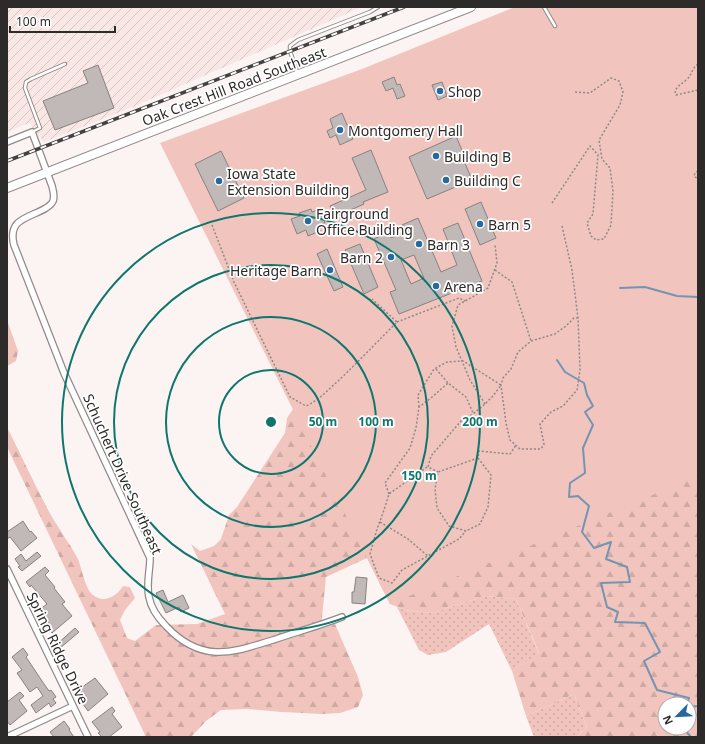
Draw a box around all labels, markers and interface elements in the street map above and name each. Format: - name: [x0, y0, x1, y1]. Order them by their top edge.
- scale bar: [10, 8, 115, 34]
- text: 100 m: [16, 13, 51, 30]
- street label: Oak Crest Hill Road Southeast: [139, 42, 329, 130]
- place label: Shop: [448, 82, 481, 101]
- marker: Shop: [435, 86, 445, 96]
- place label: Montgomery Hall: [348, 121, 463, 140]
- marker: Montgomery Hall: [335, 125, 345, 135]
- place label: Building B: [444, 147, 511, 166]
- marker: Building B: [431, 151, 441, 161]
- place label: Iowa State Extension Building: [227, 164, 349, 199]
- place label: Building C: [454, 171, 521, 190]
- marker: Building C: [441, 175, 451, 185]
- marker: Iowa State Extension Building: [214, 176, 224, 186]
- place label: Fairground Office Building: [316, 204, 413, 239]
- place label: Barn 5: [488, 215, 531, 234]
- marker: Fairground Office Building: [303, 216, 313, 226]
- marker: Barn 5: [475, 219, 485, 229]
- place label: Barn 3: [427, 235, 470, 254]
- marker: Barn 3: [414, 239, 424, 249]
- place label: Barn 2: [340, 248, 383, 267]
- marker: Barn 2: [386, 252, 396, 262]
- place label: Heritage Barn: [230, 261, 322, 280]
- marker: Heritage Barn: [325, 265, 335, 275]
- place label: Arena: [444, 277, 483, 296]
- marker: Arena: [431, 281, 441, 291]
- street label: Schuchert Drive Southeast: [79, 391, 167, 557]
- text: 50 m: [309, 413, 337, 430]
- text: 100 m: [358, 413, 394, 430]
- text: 200 m: [462, 413, 498, 430]
- centre of rings: [264, 415, 278, 429]
- text: 150 m: [401, 467, 437, 484]
- street label: Spring Ridge Drive: [23, 589, 93, 707]
- north arrow: [657, 696, 697, 736]
- text: N: [659, 713, 676, 727]

